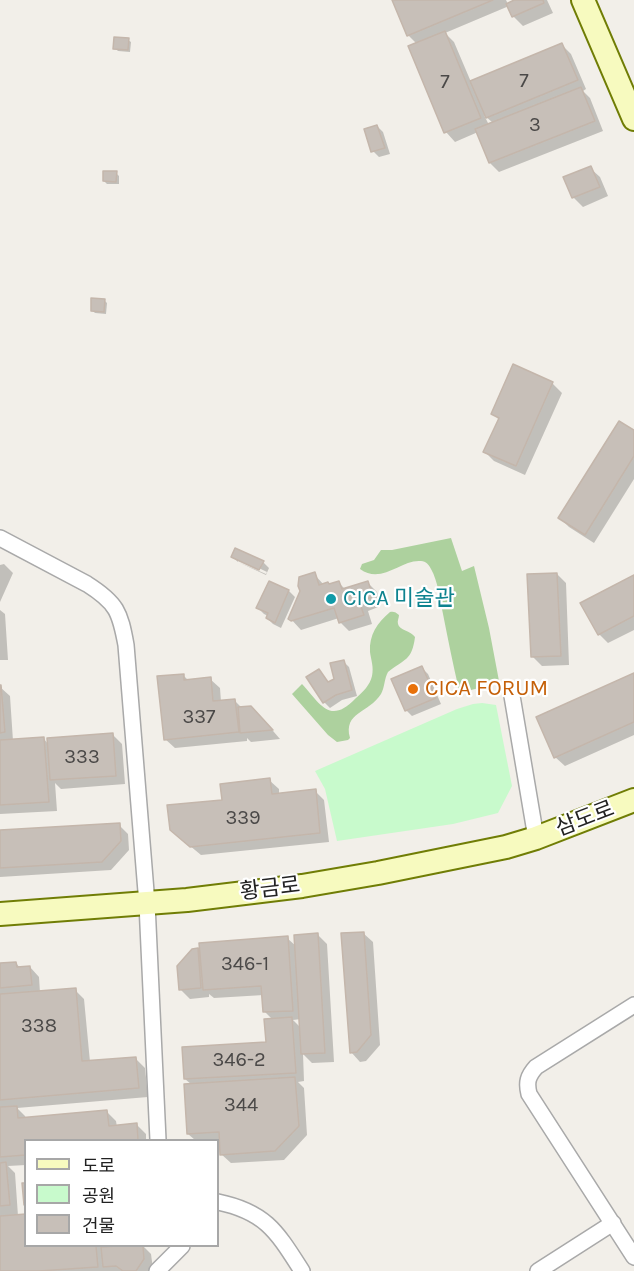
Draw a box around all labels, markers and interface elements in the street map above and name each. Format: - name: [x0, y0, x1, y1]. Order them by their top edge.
- house number: 7: [519, 69, 529, 93]
- house number: 7: [440, 70, 450, 94]
- house number: 3: [529, 113, 541, 137]
- place label: CICA 미술관: [343, 586, 455, 612]
- marker: CICA 미술관: [324, 592, 338, 606]
- place label: CICA FORUM: [425, 676, 548, 702]
- marker: CICA FORUM: [406, 682, 420, 696]
- house number: 337: [182, 705, 216, 729]
- house number: 333: [64, 745, 100, 769]
- street label: 삼도로: [552, 796, 618, 842]
- house number: 339: [225, 806, 261, 830]
- street label: 황금로: [238, 872, 302, 906]
- house number: 346-1: [221, 952, 269, 976]
- house number: 338: [21, 1014, 57, 1038]
- house number: 346-2: [213, 1048, 265, 1072]
- house number: 344: [224, 1093, 258, 1117]
- legend: [24, 1139, 219, 1247]
- text: 도로: [82, 1155, 115, 1177]
- text: 공원: [82, 1185, 115, 1207]
- text: 건물: [82, 1215, 115, 1237]

